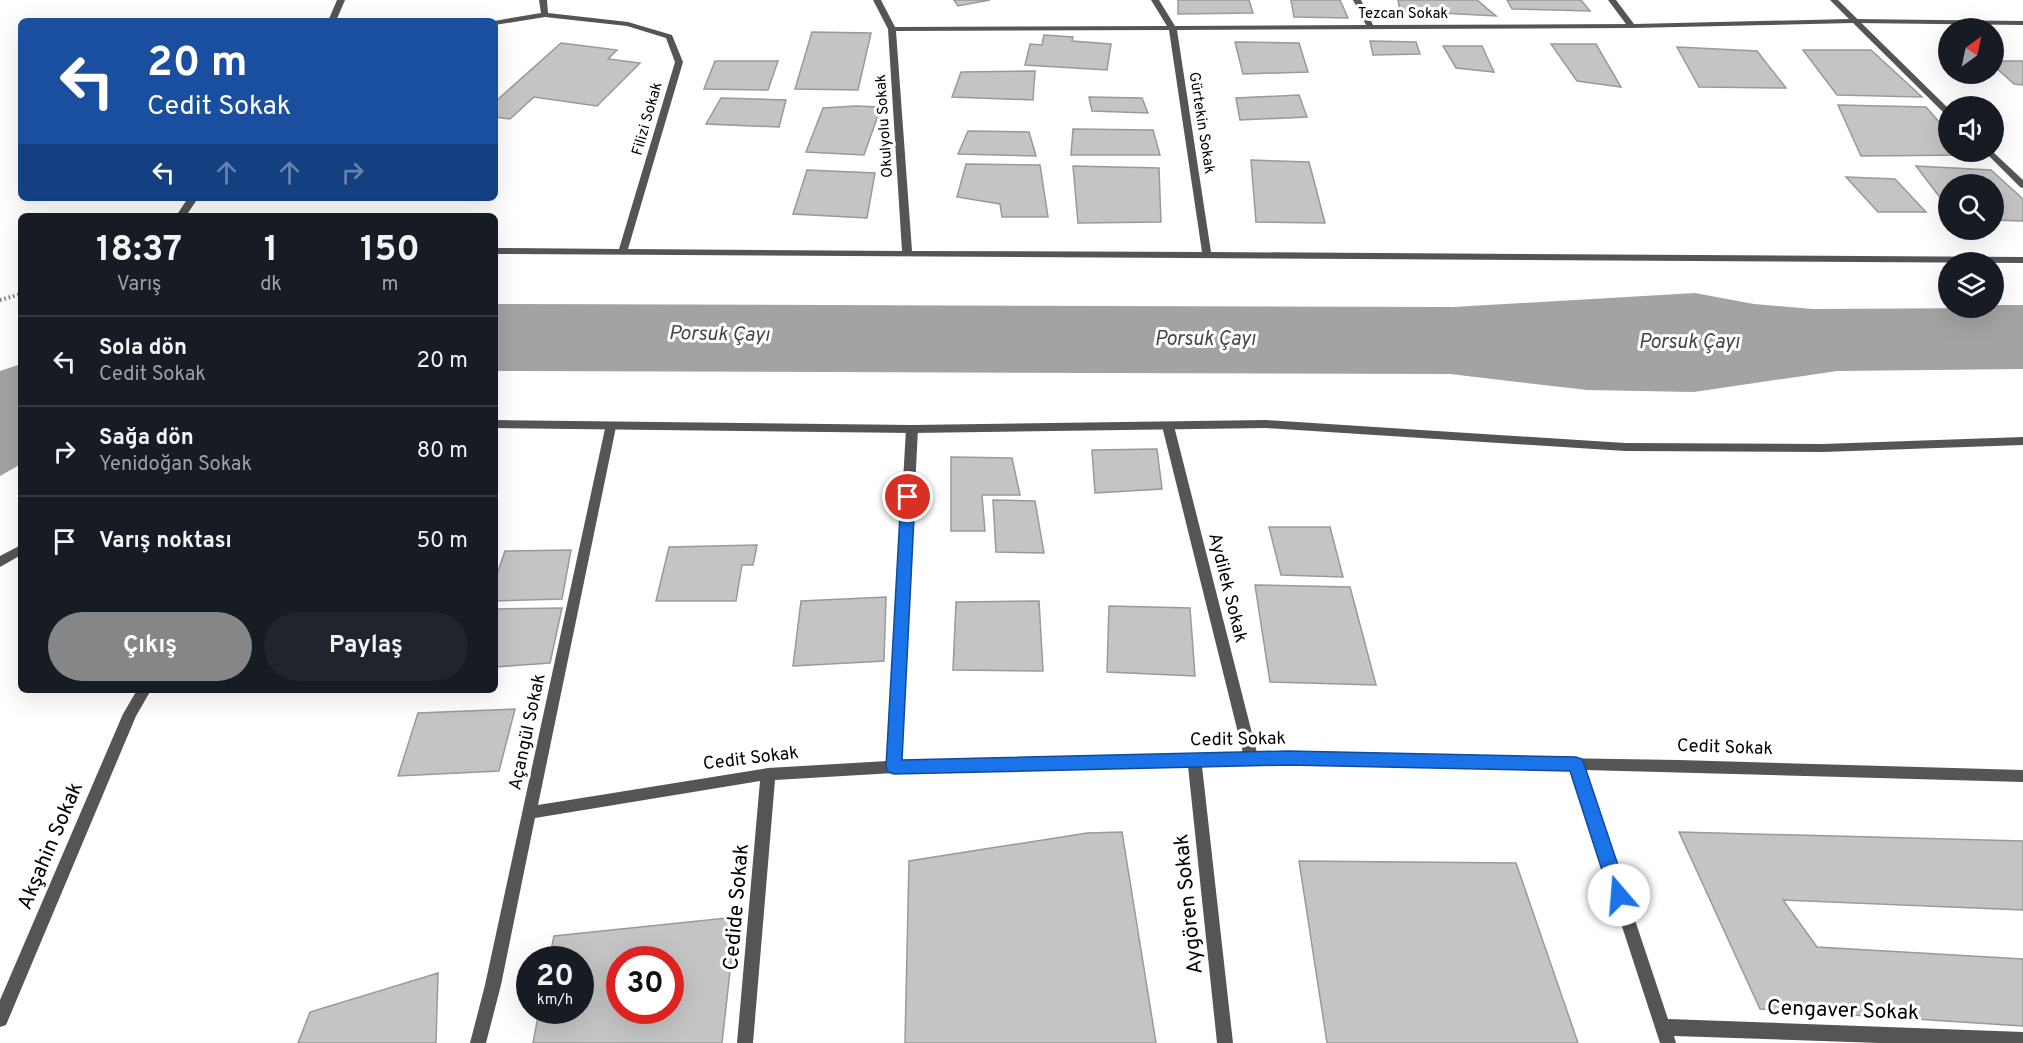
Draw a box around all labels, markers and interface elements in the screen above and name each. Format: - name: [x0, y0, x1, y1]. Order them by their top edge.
- street label: Tezcan Sokak: [1358, 5, 1448, 24]
- north arrow: [1938, 18, 2004, 84]
- map controls: [1938, 18, 2004, 318]
- text: 20 m: [147, 38, 248, 91]
- icon: left: [48, 42, 126, 120]
- street label: Gürtekin Sokak: [1184, 71, 1218, 175]
- street label: Okulyolu Sokak: [872, 74, 898, 178]
- street label: Filizi Sokak: [628, 80, 668, 158]
- text: Cedit Sokak: [147, 90, 291, 124]
- button: sound: [1938, 96, 2004, 162]
- icon: left: [147, 156, 180, 189]
- icon: ahead: [210, 156, 243, 189]
- icon: ahead: [273, 156, 306, 189]
- icon: right: [336, 156, 369, 189]
- button: search: [1938, 174, 2004, 240]
- text: 18:37: [96, 228, 182, 274]
- text: 1: [264, 228, 278, 274]
- text: 150: [360, 228, 420, 274]
- button: layers: [1938, 252, 2004, 318]
- text: Varış: [117, 272, 161, 298]
- text: dk: [260, 272, 282, 298]
- text: m: [382, 272, 398, 298]
- water label: Porsuk Çayı: [668, 321, 771, 349]
- water label: Porsuk Çayı: [1154, 327, 1257, 353]
- water label: Porsuk Çayı: [1638, 330, 1741, 356]
- text: Sola dön: [99, 335, 187, 362]
- icon: left: [48, 345, 81, 378]
- text: 20 m: [417, 348, 468, 375]
- text: Cedit Sokak: [99, 362, 206, 388]
- text: Sağa dön: [99, 425, 194, 452]
- icon: right: [48, 435, 81, 468]
- text: 80 m: [417, 438, 468, 465]
- text: Yenidoğan Sokak: [99, 452, 252, 478]
- pin: [882, 471, 933, 522]
- icon: arrive: [891, 480, 924, 513]
- icon: arrive: [48, 525, 81, 558]
- text: Varış noktası: [99, 528, 232, 555]
- text: 50 m: [416, 528, 468, 555]
- street label: Aydilek Sokak: [1202, 531, 1252, 645]
- button: Çıkış: [48, 612, 252, 681]
- button: Paylaş: [264, 612, 468, 681]
- street label: Açangül Sokak: [504, 671, 552, 793]
- street label: Cedit Sokak: [1190, 728, 1286, 752]
- street label: Cedit Sokak: [1677, 735, 1773, 761]
- street label: Cedit Sokak: [702, 742, 800, 776]
- street label: Akşahin Sokak: [12, 778, 90, 914]
- street label: Aygören Sokak: [1168, 833, 1210, 975]
- street label: Cedide Sokak: [718, 842, 756, 972]
- position arrow: [1587, 863, 1651, 927]
- speed limit sign: 30: [606, 946, 684, 1024]
- text: 20: [536, 959, 574, 996]
- text: km/h: [537, 991, 573, 1010]
- street label: Cengaver Sokak: [1766, 995, 1920, 1027]

